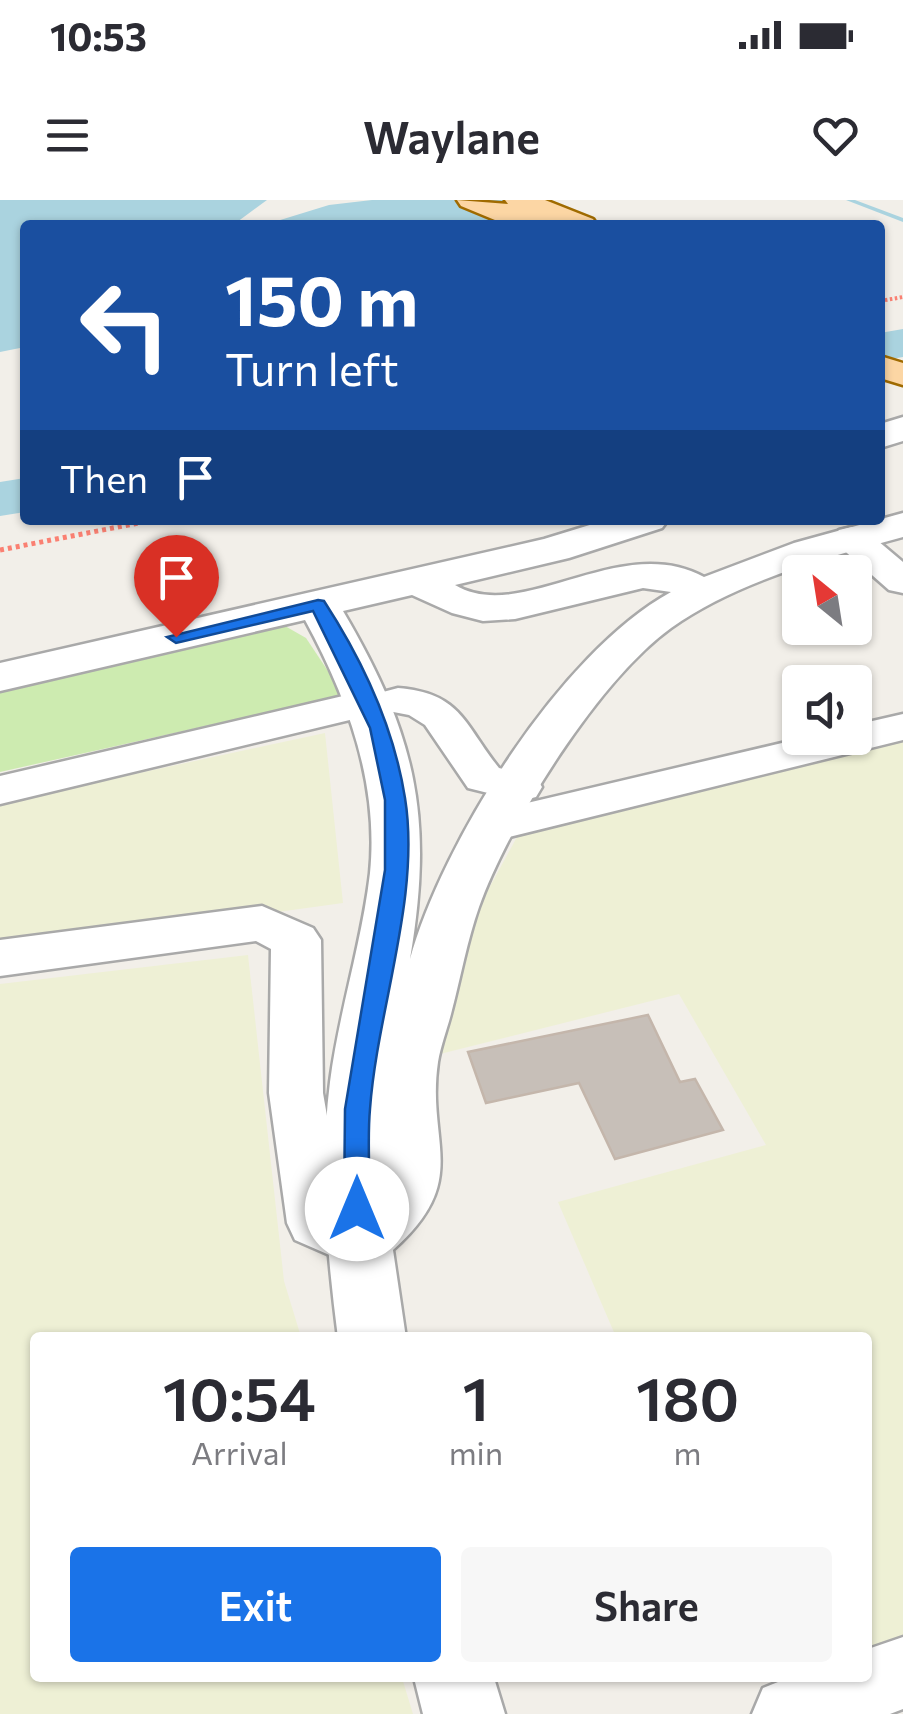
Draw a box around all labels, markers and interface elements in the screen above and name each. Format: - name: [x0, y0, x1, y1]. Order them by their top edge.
- text: 10:53: [50, 12, 147, 59]
- icon: menu: [40, 108, 95, 163]
- text: Waylane: [363, 108, 540, 163]
- icon: heart: [808, 108, 863, 163]
- text: 150 m: [225, 255, 418, 340]
- icon: left: [60, 260, 190, 390]
- text: Turn left: [225, 340, 399, 395]
- icon: arrive: [168, 450, 223, 505]
- text: Then: [60, 454, 148, 501]
- pin: [134, 535, 219, 638]
- icon: arrive: [149, 550, 204, 605]
- north arrow: [782, 555, 872, 645]
- map controls: [782, 555, 872, 755]
- button: sound: [782, 665, 872, 755]
- position arrow: [305, 1157, 409, 1261]
- text: 10:54: [163, 1360, 316, 1433]
- text: 1: [463, 1360, 489, 1433]
- text: 180: [636, 1360, 739, 1433]
- text: Arrival: [191, 1432, 288, 1472]
- text: min: [449, 1432, 503, 1472]
- text: m: [674, 1432, 702, 1472]
- button: Exit: [70, 1547, 441, 1662]
- button: Share: [461, 1547, 832, 1662]

